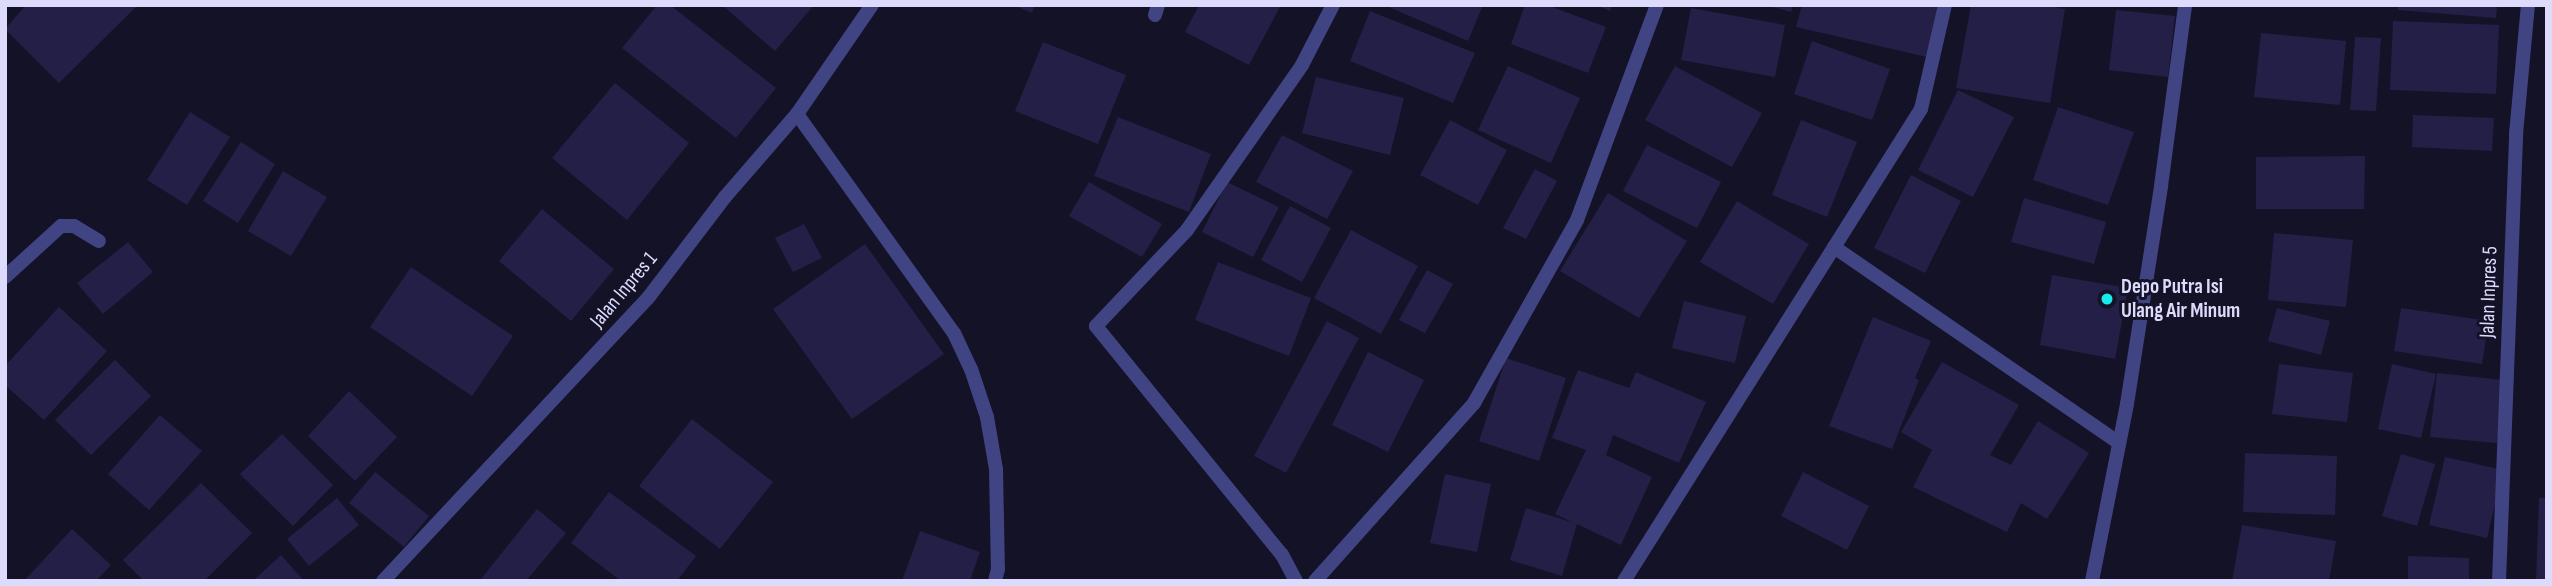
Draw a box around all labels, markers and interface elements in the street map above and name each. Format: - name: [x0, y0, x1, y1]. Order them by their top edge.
- street label: Jalan Inpres 5: [2475, 246, 2503, 338]
- street label: Jalan Inpres 1: [585, 247, 663, 333]
- place label: Depo Putra Isi Ulang Air Minum: [2121, 274, 2240, 324]
- marker: Depo Putra Isi Ulang Air Minum: [2099, 291, 2115, 307]

